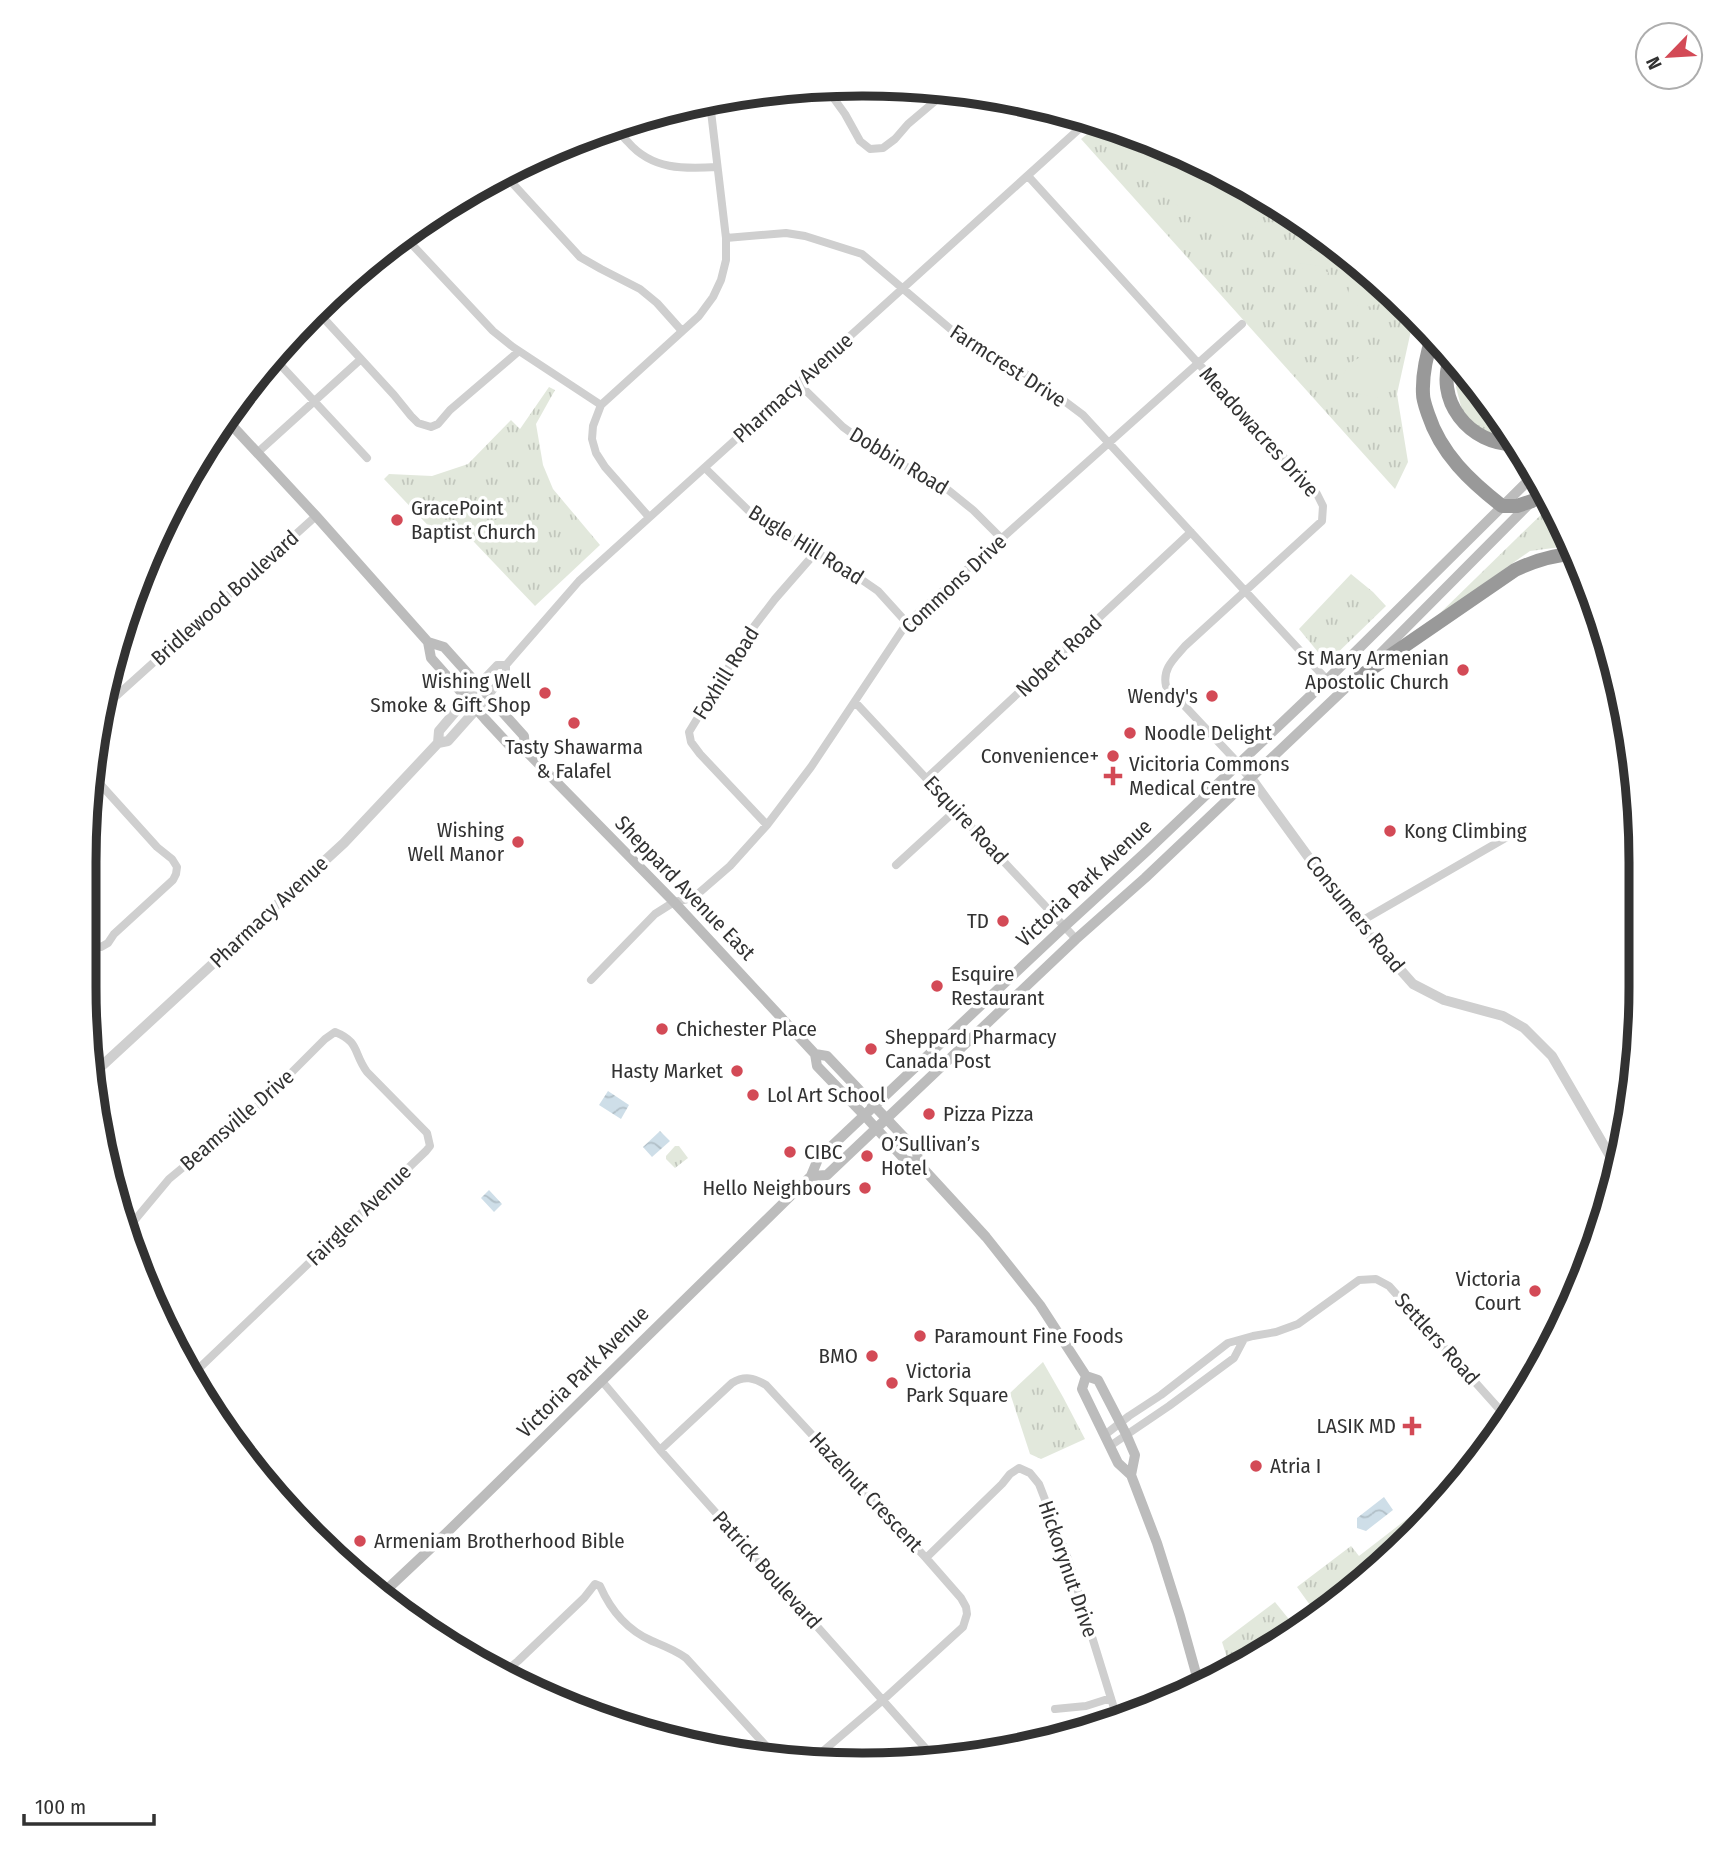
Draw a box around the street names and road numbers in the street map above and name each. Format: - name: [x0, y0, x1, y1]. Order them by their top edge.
- street label: Farmcrest Drive: [945, 319, 1071, 413]
- street label: Pharmacy Avenue: [728, 327, 858, 449]
- street label: Meadowacres Drive: [1194, 362, 1324, 502]
- street label: Dobbin Road: [845, 421, 953, 501]
- street label: Bugle Hill Road: [744, 499, 868, 591]
- street label: Bridlewood Boulevard: [146, 525, 304, 671]
- street label: Commons Drive: [896, 529, 1012, 639]
- street label: Nobert Road: [1011, 610, 1107, 702]
- street label: Foxhill Road: [687, 622, 765, 724]
- street label: Esquire Road: [918, 770, 1014, 870]
- street label: Sheppard Avenue East: [609, 810, 761, 966]
- street label: Victoria Park Avenue: [1011, 814, 1157, 952]
- street label: Consumers Road: [1300, 850, 1410, 978]
- street label: Pharmacy Avenue: [205, 851, 333, 973]
- street label: Beamsville Drive: [175, 1064, 299, 1176]
- street label: Fairglen Avenue: [301, 1159, 417, 1271]
- street label: Settlers Road: [1389, 1288, 1485, 1390]
- street label: Victoria Park Avenue: [512, 1301, 654, 1443]
- street label: Hazelnut Crescent: [804, 1427, 928, 1557]
- street label: Hickorynut Drive: [1032, 1497, 1104, 1641]
- street label: Patrick Boulevard: [707, 1506, 827, 1634]

